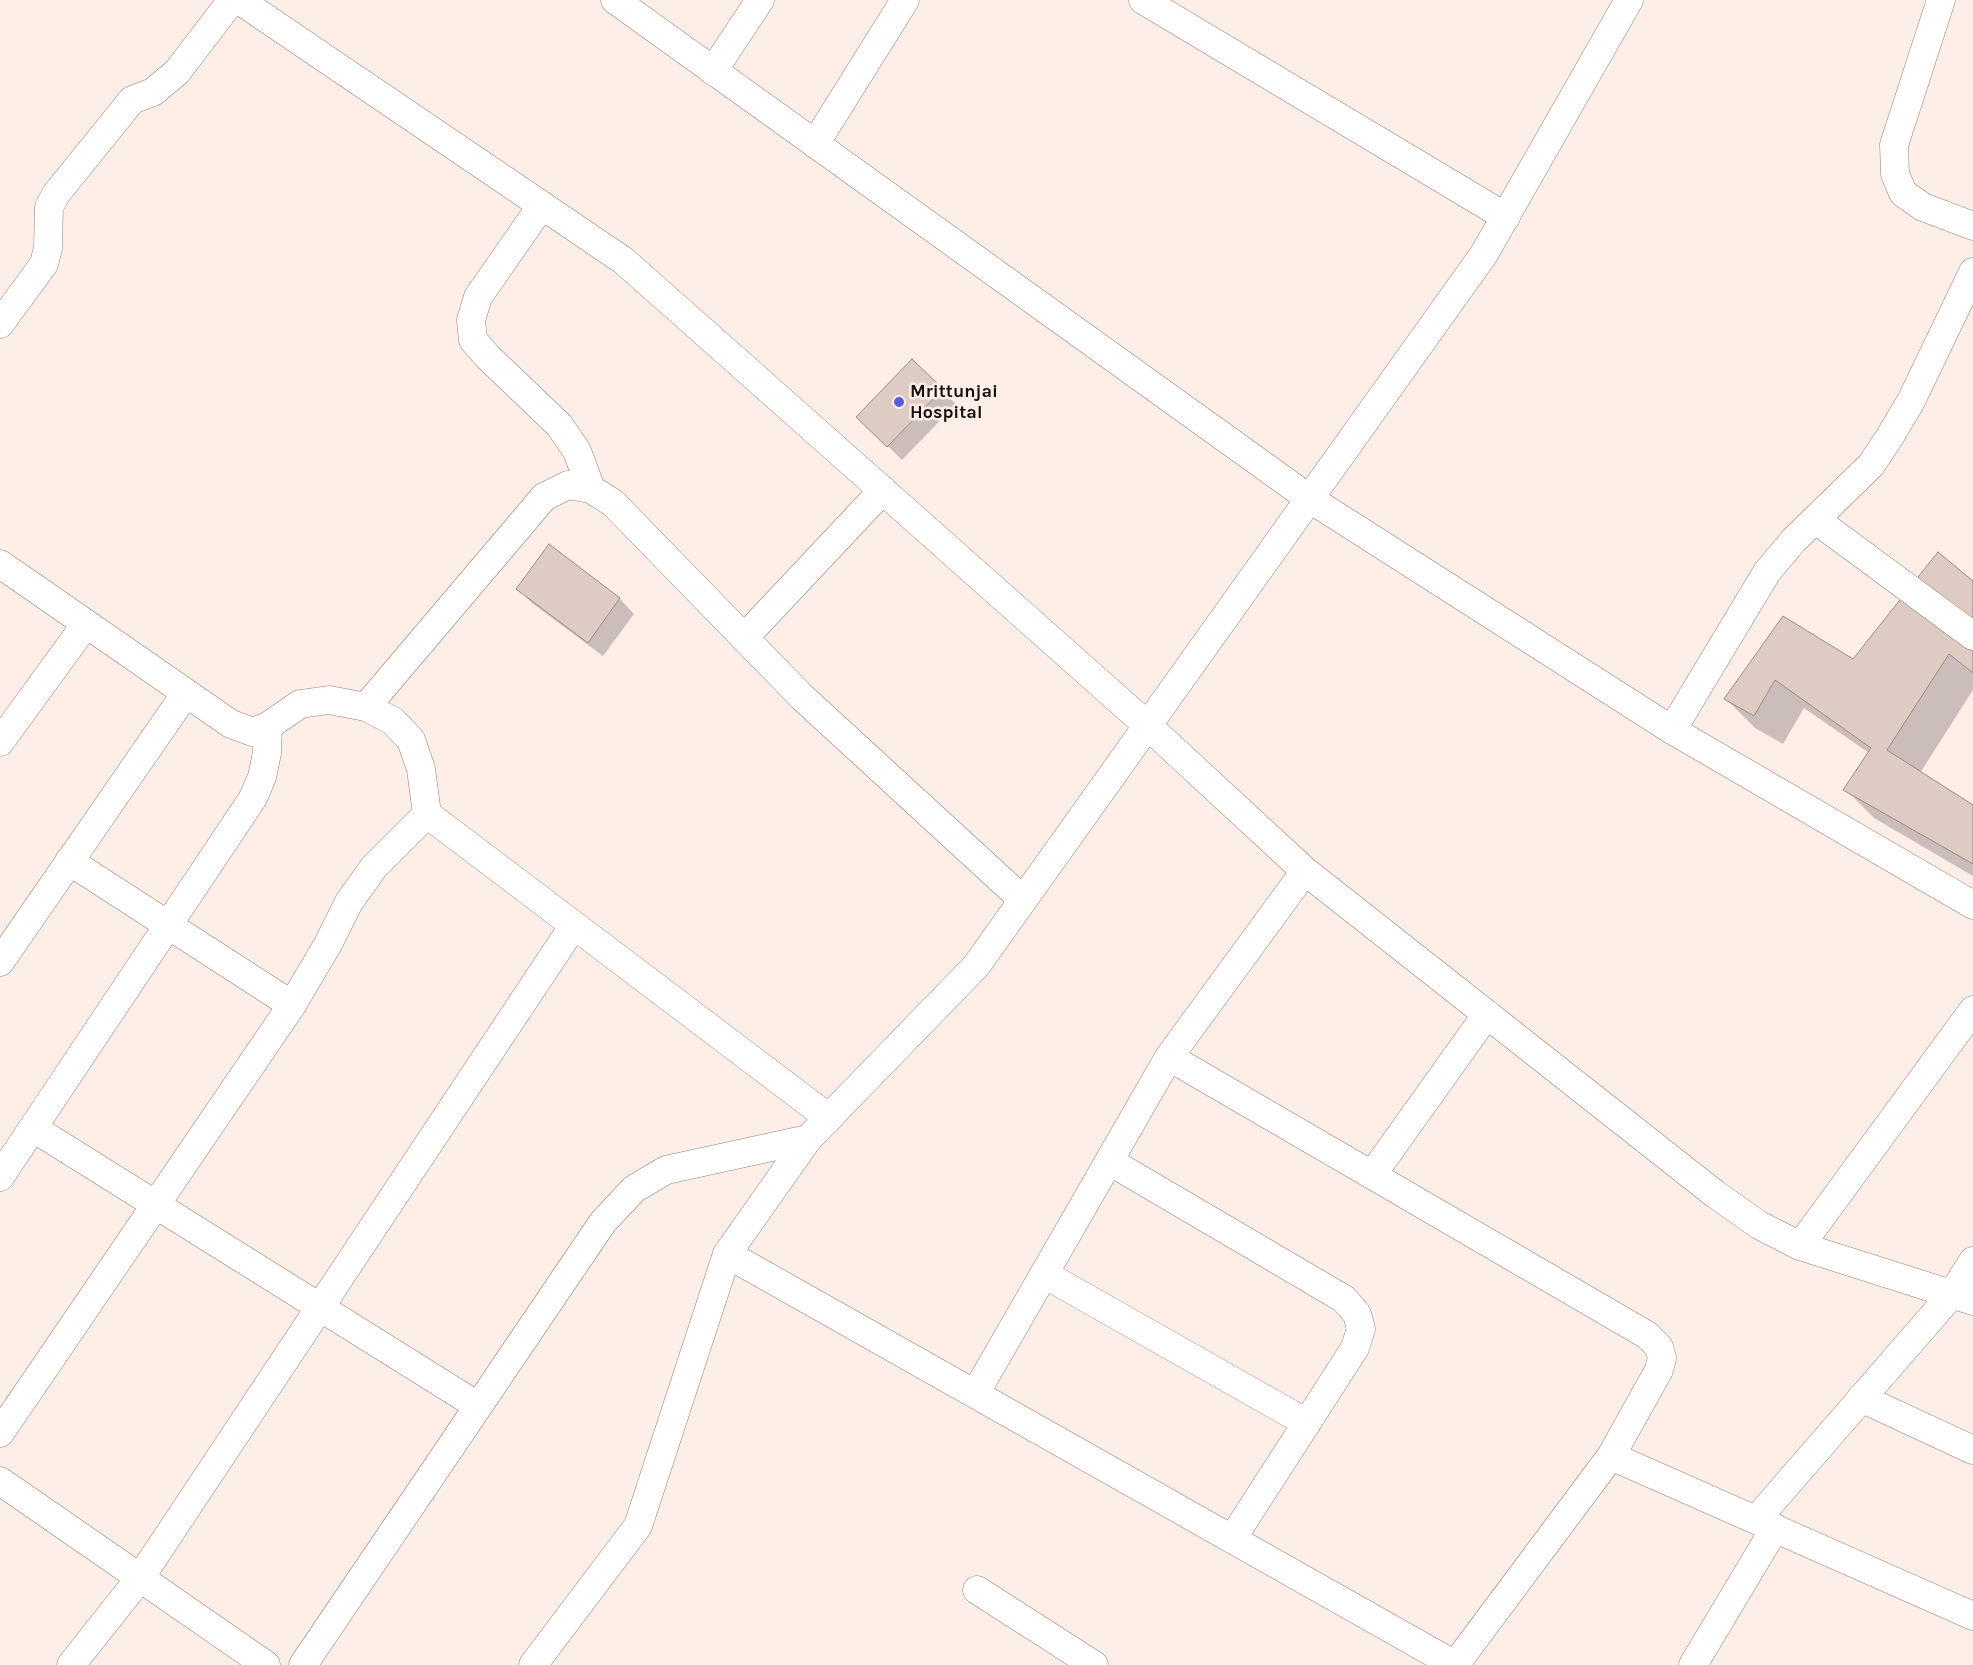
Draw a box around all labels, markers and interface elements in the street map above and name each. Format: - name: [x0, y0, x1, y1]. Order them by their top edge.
- place label: Mrittunjai Hospital: [910, 381, 998, 424]
- marker: Mrittunjai Hospital: [892, 395, 906, 409]

